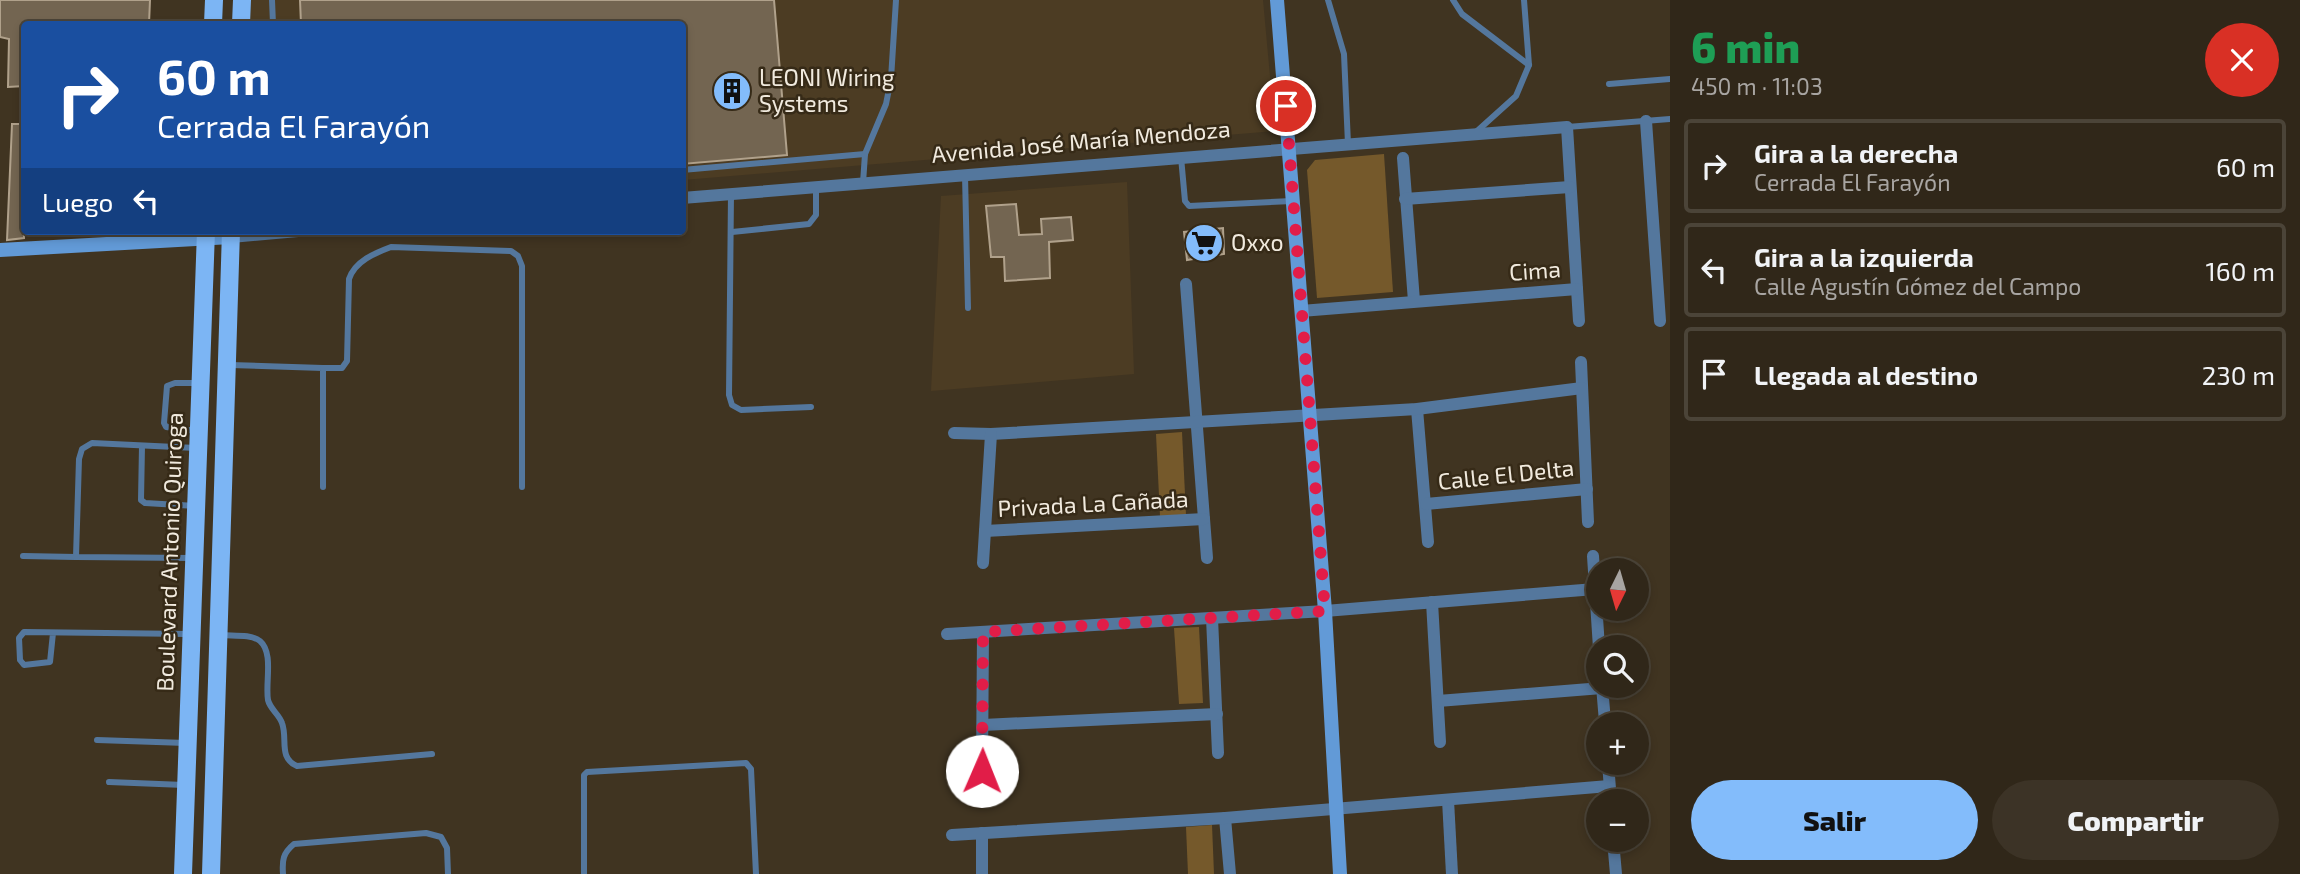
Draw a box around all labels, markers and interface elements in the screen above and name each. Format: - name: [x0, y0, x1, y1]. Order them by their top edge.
- text: 6 min: [1691, 21, 1800, 71]
- button: close: [2205, 23, 2279, 97]
- text: 60 m: [157, 46, 271, 105]
- icon: right: [42, 49, 133, 140]
- place label: LEONI Wiring Systems: [759, 63, 895, 117]
- building icon: LEONI Wiring Systems: [711, 70, 753, 112]
- text: 450 m · 11:03: [1691, 72, 1823, 100]
- pin: [1256, 76, 1316, 136]
- icon: arrive: [1267, 87, 1305, 125]
- text: Cerrada El Farayón: [157, 106, 430, 144]
- street label: Avenida José María Mendoza: [930, 114, 1231, 168]
- text: Gira a la derecha: [1754, 137, 1958, 168]
- icon: right: [1695, 147, 1733, 185]
- text: 60 m: [2216, 151, 2275, 182]
- text: Cerrada El Farayón: [1754, 168, 1951, 196]
- icon: left: [127, 182, 165, 220]
- text: Luego: [42, 186, 113, 217]
- supermarket icon: Oxxo: [1183, 222, 1225, 264]
- place label: Oxxo: [1231, 228, 1283, 256]
- text: Gira a la izquierda: [1754, 241, 1974, 272]
- icon: left: [1695, 251, 1733, 289]
- street label: Cima: [1508, 254, 1562, 286]
- text: 160 m: [2206, 255, 2275, 286]
- text: Calle Agustín Gómez del Campo: [1754, 272, 2081, 300]
- icon: arrive: [1695, 355, 1733, 393]
- text: Llegada al destino: [1754, 359, 1978, 390]
- text: 230 m: [2202, 359, 2275, 390]
- street label: Boulevard Antonio Quiroga: [150, 412, 188, 692]
- street label: Calle El Delta: [1436, 453, 1575, 495]
- street label: Privada La Cañada: [997, 484, 1189, 522]
- north arrow: [1586, 558, 1648, 621]
- map controls: [1586, 558, 1649, 852]
- button: search: [1586, 635, 1649, 698]
- button: +: [1586, 712, 1649, 775]
- position arrow: [945, 734, 1019, 808]
- button: Salir: [1691, 780, 1978, 860]
- button: Compartir: [1992, 780, 2279, 860]
- button: −: [1586, 789, 1649, 852]

